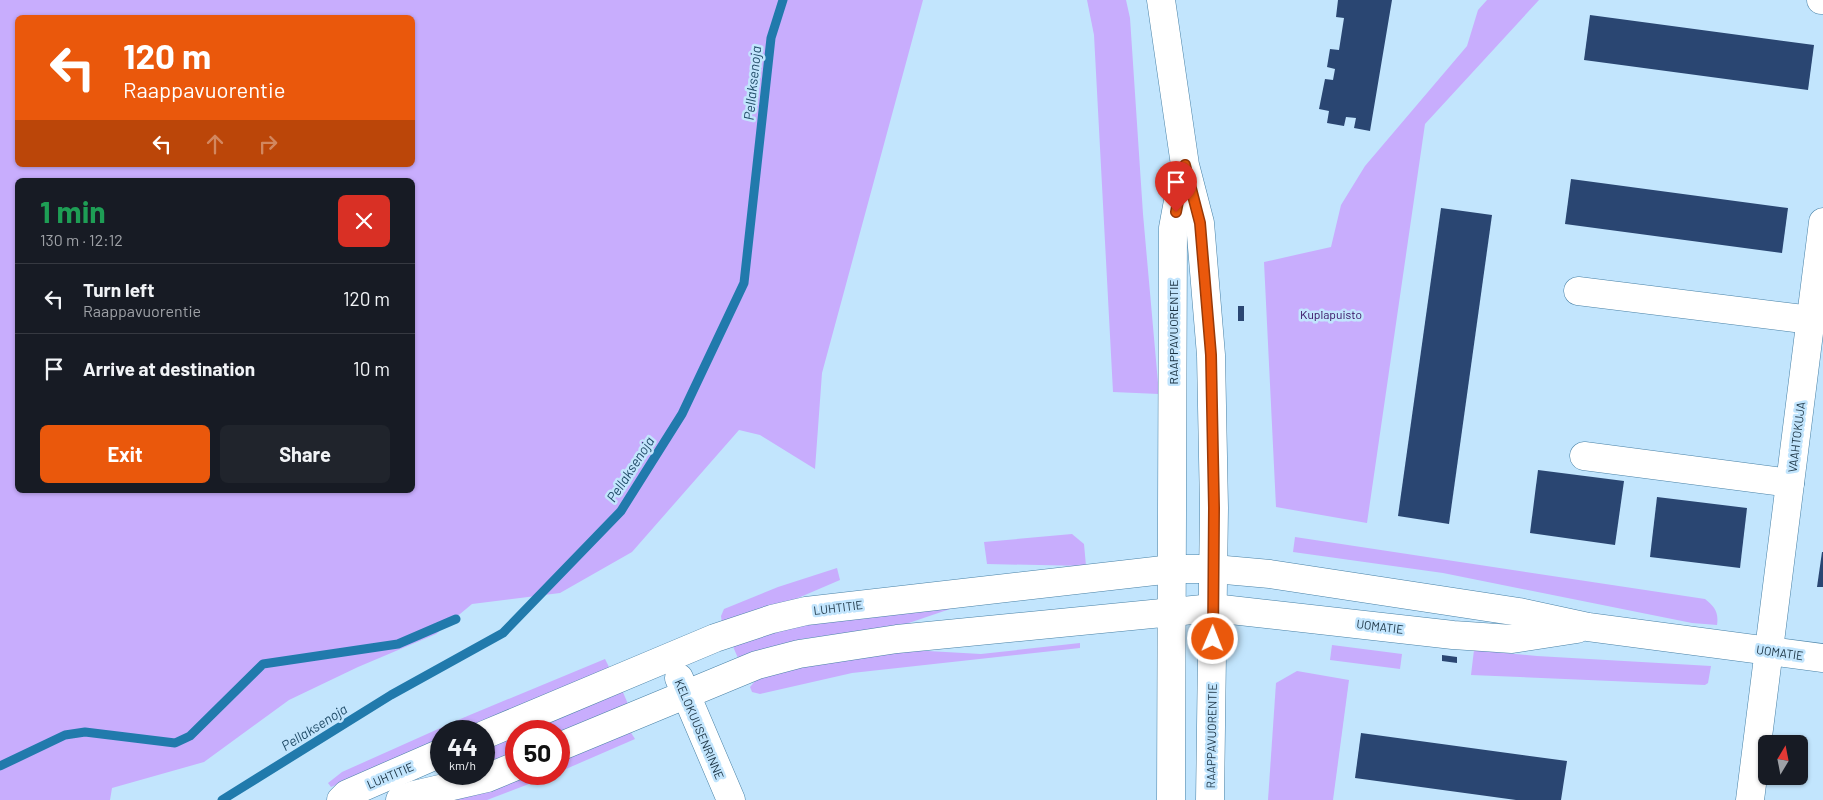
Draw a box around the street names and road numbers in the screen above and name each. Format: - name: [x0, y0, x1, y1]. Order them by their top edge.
- street label: RAAPPAVUORENTIE: [1166, 279, 1180, 385]
- street label: VAAHTOKUJA: [1785, 401, 1807, 473]
- street label: LUHTITIE: [813, 597, 863, 617]
- street label: UOMATIE: [1356, 616, 1404, 636]
- street label: UOMATIE: [1756, 642, 1804, 662]
- street label: KELOKUUSENRINNE: [673, 677, 727, 781]
- street label: RAAPPAVUORENTIE: [1203, 683, 1219, 789]
- street label: LUHTITIE: [364, 759, 416, 791]

